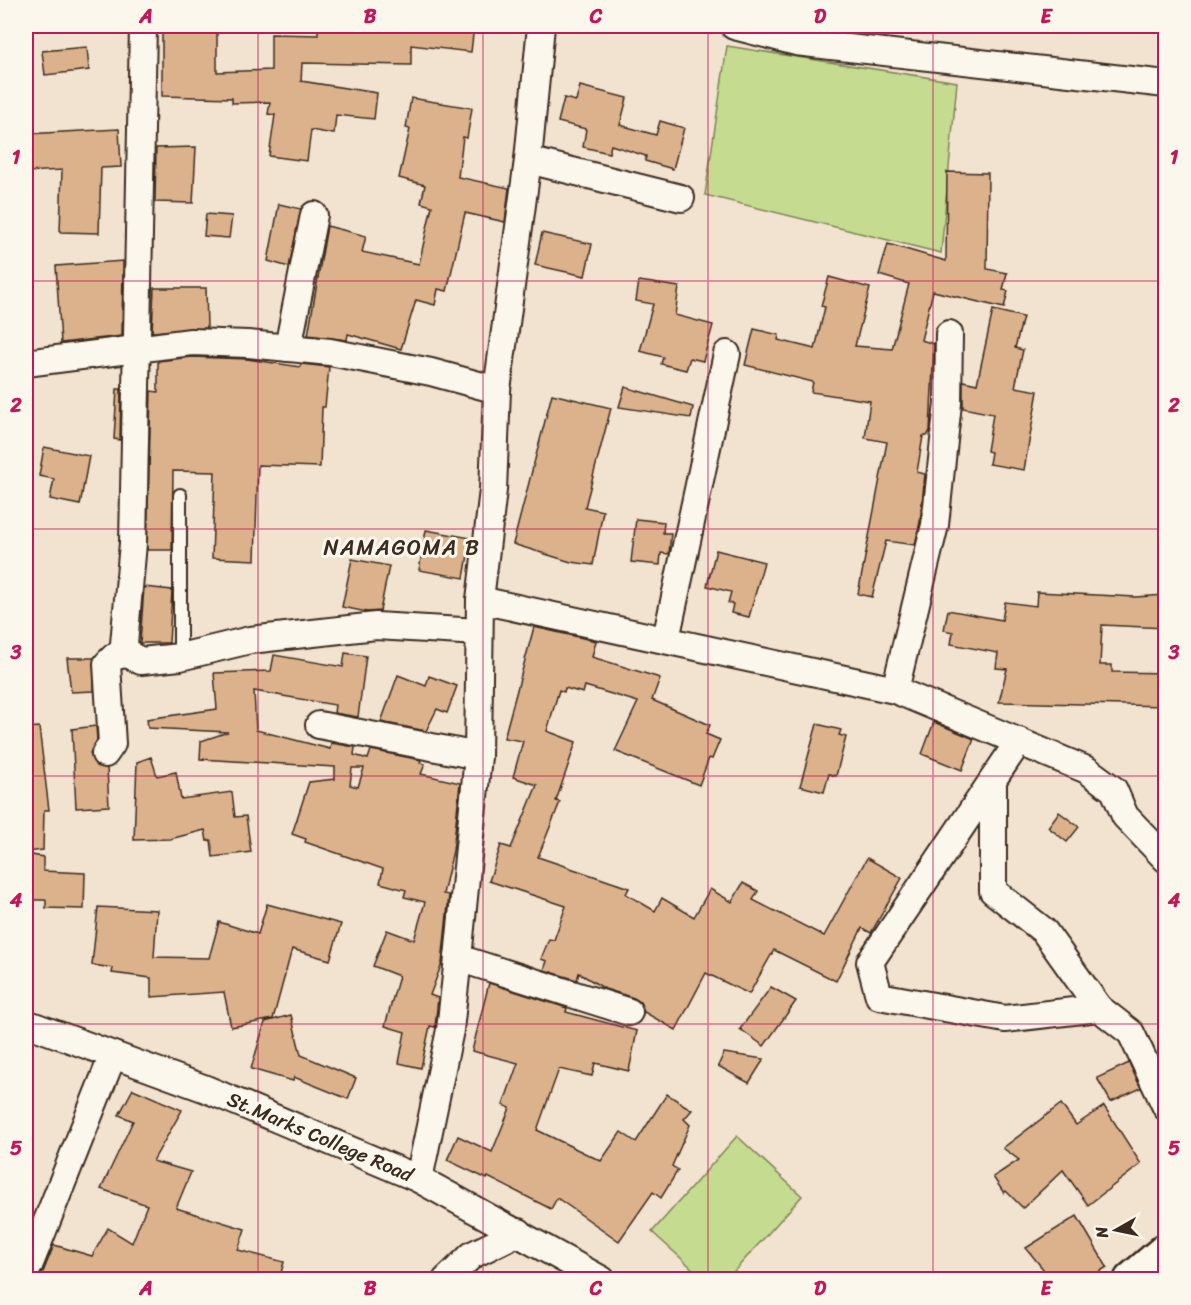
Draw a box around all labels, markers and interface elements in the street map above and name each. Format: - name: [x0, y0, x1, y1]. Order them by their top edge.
- text: A: [138, 0, 153, 34]
- text: B: [364, 0, 377, 34]
- text: C: [589, 0, 603, 34]
- text: D: [814, 0, 827, 34]
- text: E: [1040, 0, 1053, 34]
- text: 1: [12, 140, 21, 175]
- text: 1: [1170, 140, 1179, 175]
- text: 2: [9, 388, 22, 423]
- text: 2: [1167, 388, 1180, 423]
- district label: NAMAGOMA B: [323, 528, 481, 567]
- text: 3: [10, 635, 22, 670]
- text: 3: [1168, 635, 1180, 670]
- text: 4: [9, 883, 23, 918]
- text: 4: [1167, 883, 1181, 918]
- street label: St.Marks College Road: [221, 1082, 420, 1193]
- text: 5: [10, 1131, 22, 1166]
- text: 5: [1168, 1131, 1180, 1166]
- north arrow: [1086, 1200, 1146, 1260]
- text: N: [1086, 1224, 1117, 1241]
- text: A: [138, 1271, 153, 1305]
- text: B: [364, 1271, 377, 1305]
- text: C: [589, 1271, 603, 1305]
- text: D: [814, 1271, 827, 1305]
- text: E: [1040, 1271, 1053, 1305]

